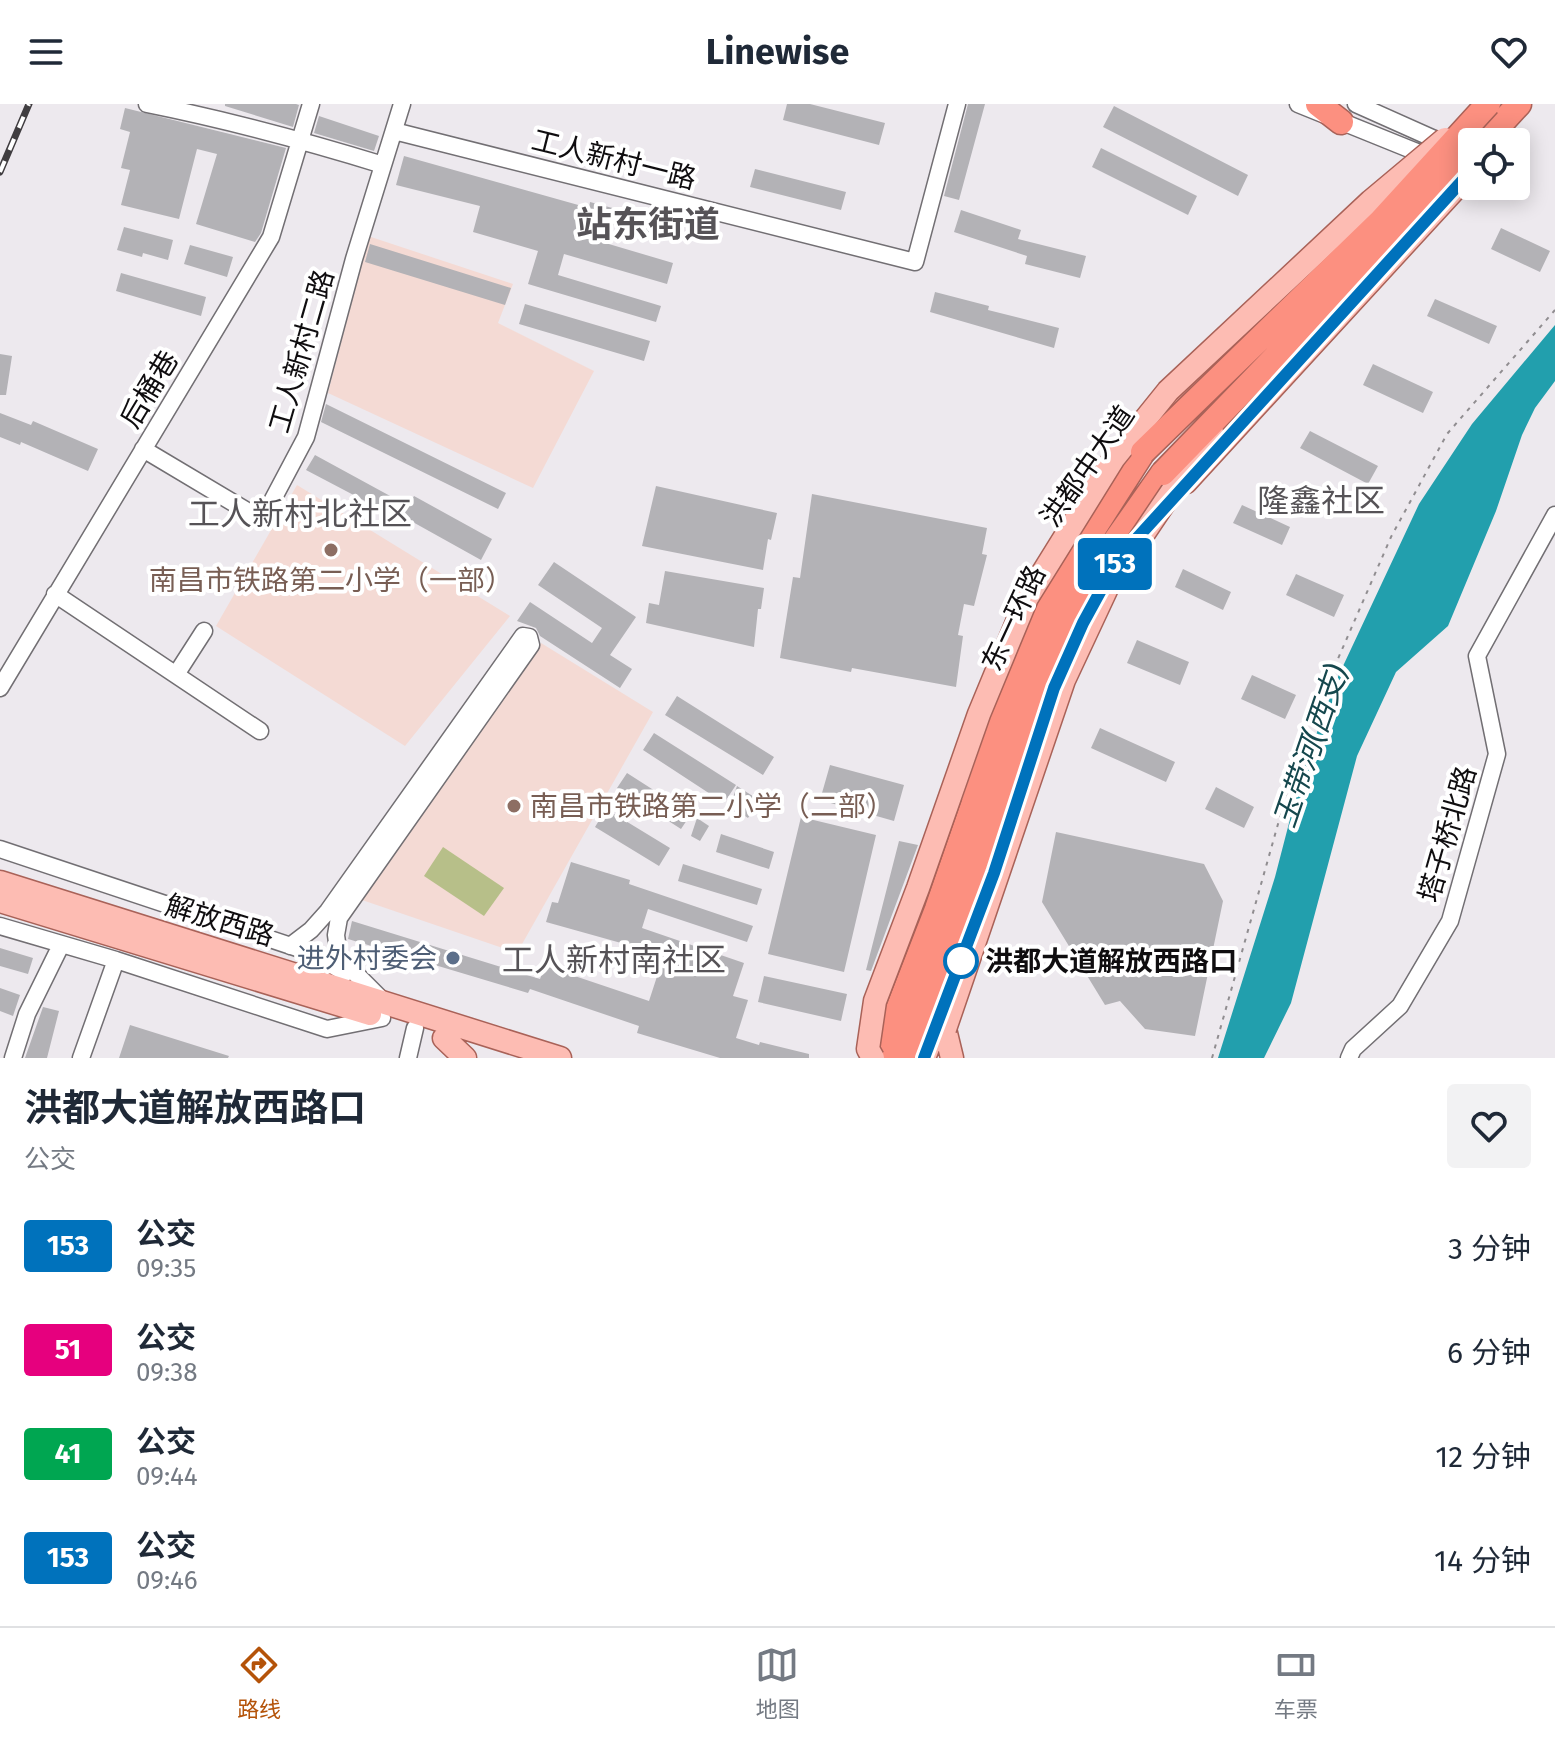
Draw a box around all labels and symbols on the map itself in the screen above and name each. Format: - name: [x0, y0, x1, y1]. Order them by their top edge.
- street label: 工人新村一路: [528, 123, 699, 196]
- district label: 站东街道: [576, 203, 720, 247]
- street label: 工人新村二路: [262, 266, 340, 436]
- street label: 后桶巷: [114, 345, 185, 434]
- street label: 洪都中大道: [1034, 399, 1141, 533]
- district label: 隆鑫社区: [1257, 482, 1385, 520]
- district label: 工人新村北社区: [188, 495, 412, 533]
- line badge: 153: [1069, 538, 1161, 590]
- marker: 南昌市铁路第二小学（一部）: [322, 541, 340, 559]
- street label: 东一环路: [975, 560, 1052, 676]
- place label: 南昌市铁路第二小学（一部）: [149, 564, 513, 597]
- water label: 玉带河(西支): [1266, 660, 1356, 832]
- street label: 塔子桥北路: [1412, 762, 1483, 906]
- place label: 南昌市铁路第二小学（二部）: [530, 790, 894, 823]
- marker: 南昌市铁路第二小学（二部）: [505, 797, 523, 815]
- street label: 解放西路: [161, 888, 278, 953]
- district label: 工人新村南社区: [502, 941, 726, 979]
- place label: 进外村委会: [297, 942, 437, 975]
- marker: 洪都大道解放西路口: [944, 944, 978, 978]
- place label: 洪都大道解放西路口: [985, 945, 1237, 978]
- marker: 进外村委会: [444, 949, 462, 967]

